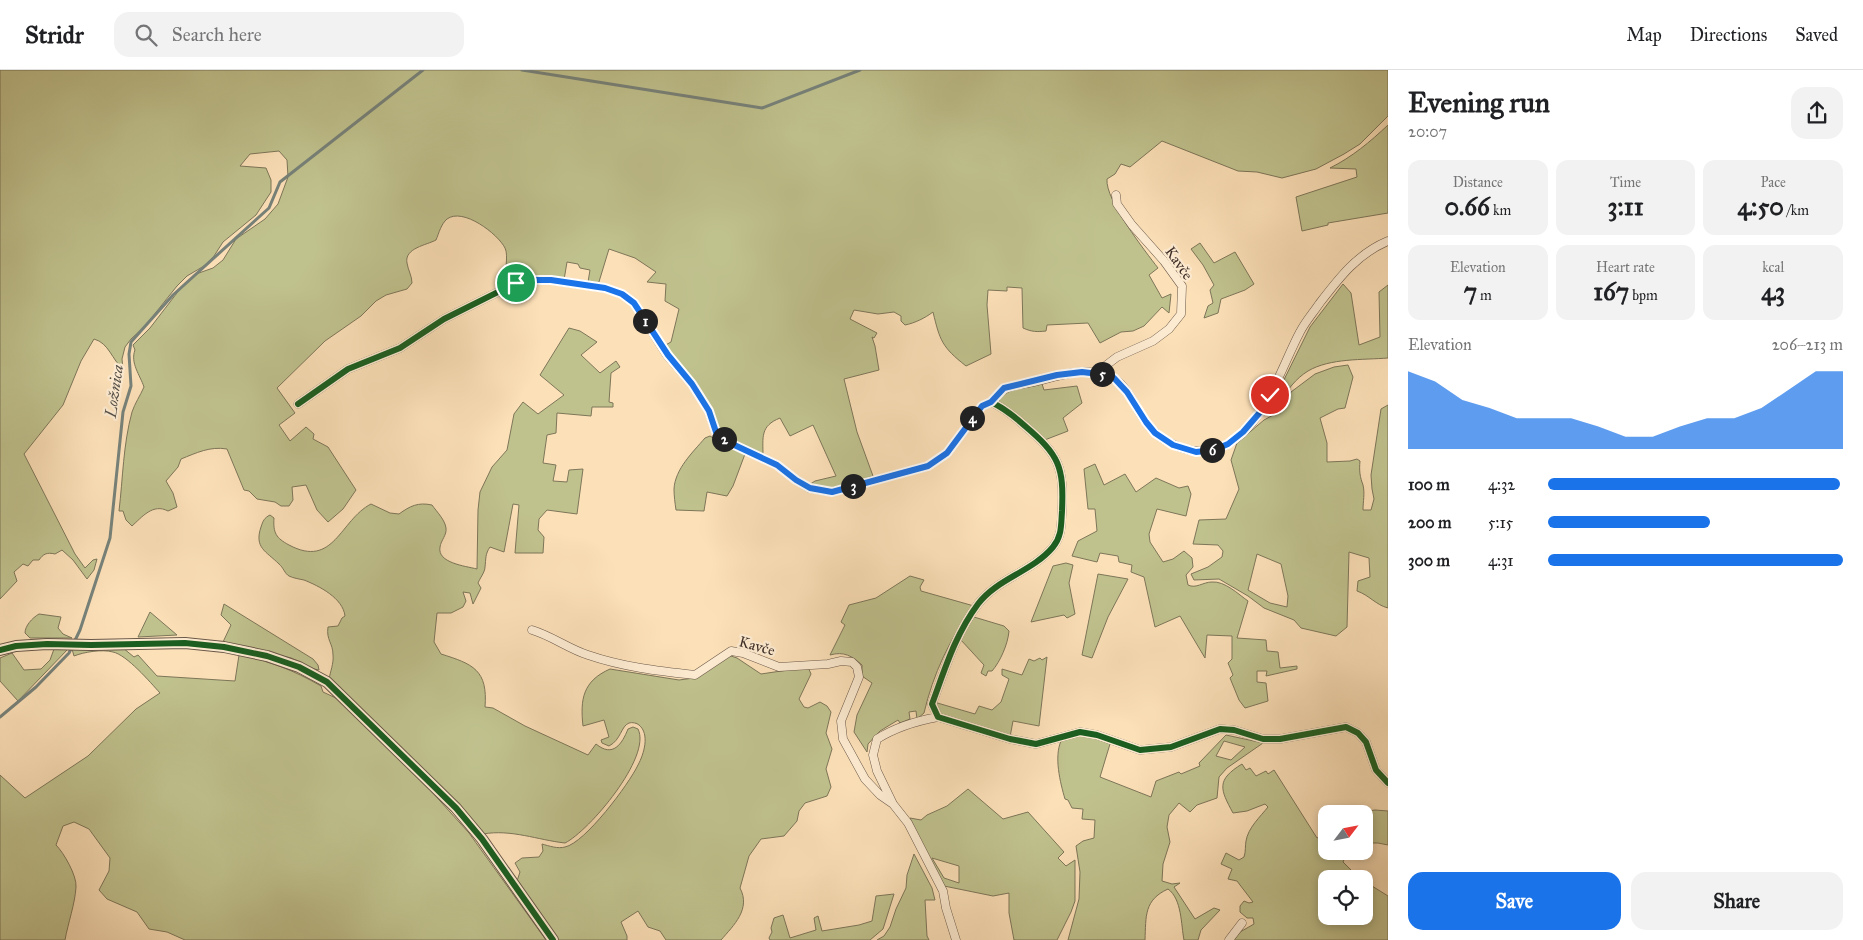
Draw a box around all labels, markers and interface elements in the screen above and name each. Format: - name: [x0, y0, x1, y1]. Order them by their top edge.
- search box: [114, 12, 464, 57]
- text: Stridr: [25, 20, 84, 50]
- icon: search: [132, 21, 160, 49]
- text: Search here: [172, 23, 262, 46]
- text: Map: [1626, 24, 1662, 46]
- text: Directions: [1690, 24, 1767, 46]
- text: Saved: [1795, 24, 1838, 46]
- text: Evening run: [1408, 85, 1550, 120]
- button: share: [1791, 87, 1843, 139]
- text: 20:07: [1408, 122, 1447, 141]
- text: Distance: [1453, 174, 1503, 191]
- text: Time: [1610, 174, 1641, 191]
- text: Pace: [1760, 174, 1786, 191]
- text: 0.66: [1444, 191, 1490, 222]
- text: 3:11: [1607, 191, 1644, 222]
- text: 4:50: [1737, 191, 1784, 222]
- text: km: [1490, 202, 1511, 219]
- text: /km: [1784, 202, 1809, 219]
- street label: Kavče: [1161, 243, 1197, 283]
- text: Elevation: [1450, 259, 1506, 276]
- text: Heart rate: [1596, 259, 1655, 276]
- text: kcal: [1762, 259, 1784, 276]
- pin: [495, 262, 537, 304]
- icon: arrive: [502, 269, 530, 297]
- text: 7: [1464, 276, 1477, 307]
- text: 167: [1593, 276, 1629, 307]
- text: 43: [1761, 276, 1785, 307]
- text: m: [1477, 287, 1492, 304]
- text: bpm: [1629, 287, 1658, 304]
- pin: 1: [632, 308, 658, 334]
- text: 1: [643, 313, 648, 330]
- text: Elevation: [1408, 335, 1472, 354]
- text: 206–213 m: [1772, 335, 1843, 354]
- pin: 5: [1090, 362, 1114, 386]
- water label: Ložnica: [101, 363, 127, 420]
- text: 5: [1099, 366, 1106, 383]
- pin: [1249, 374, 1291, 416]
- icon: check: [1256, 381, 1284, 409]
- pin: 4: [960, 406, 984, 430]
- text: 4: [969, 410, 976, 427]
- pin: 2: [712, 426, 736, 452]
- text: 2: [721, 431, 728, 448]
- pin: 6: [1200, 438, 1224, 462]
- text: 6: [1209, 442, 1216, 459]
- pin: 3: [840, 474, 866, 498]
- text: 100 m: [1408, 475, 1450, 494]
- text: 4:32: [1488, 475, 1515, 494]
- text: 3: [851, 478, 856, 495]
- text: 200 m: [1408, 513, 1451, 532]
- text: 5:15: [1488, 513, 1513, 532]
- text: 300 m: [1408, 551, 1450, 570]
- text: 4:31: [1488, 551, 1514, 570]
- street label: Kavče: [737, 632, 777, 660]
- north arrow: [1318, 805, 1372, 860]
- map controls: [1318, 805, 1373, 925]
- button: locate: [1318, 870, 1373, 925]
- button: Save: [1408, 872, 1621, 930]
- button: Share: [1631, 872, 1843, 930]

